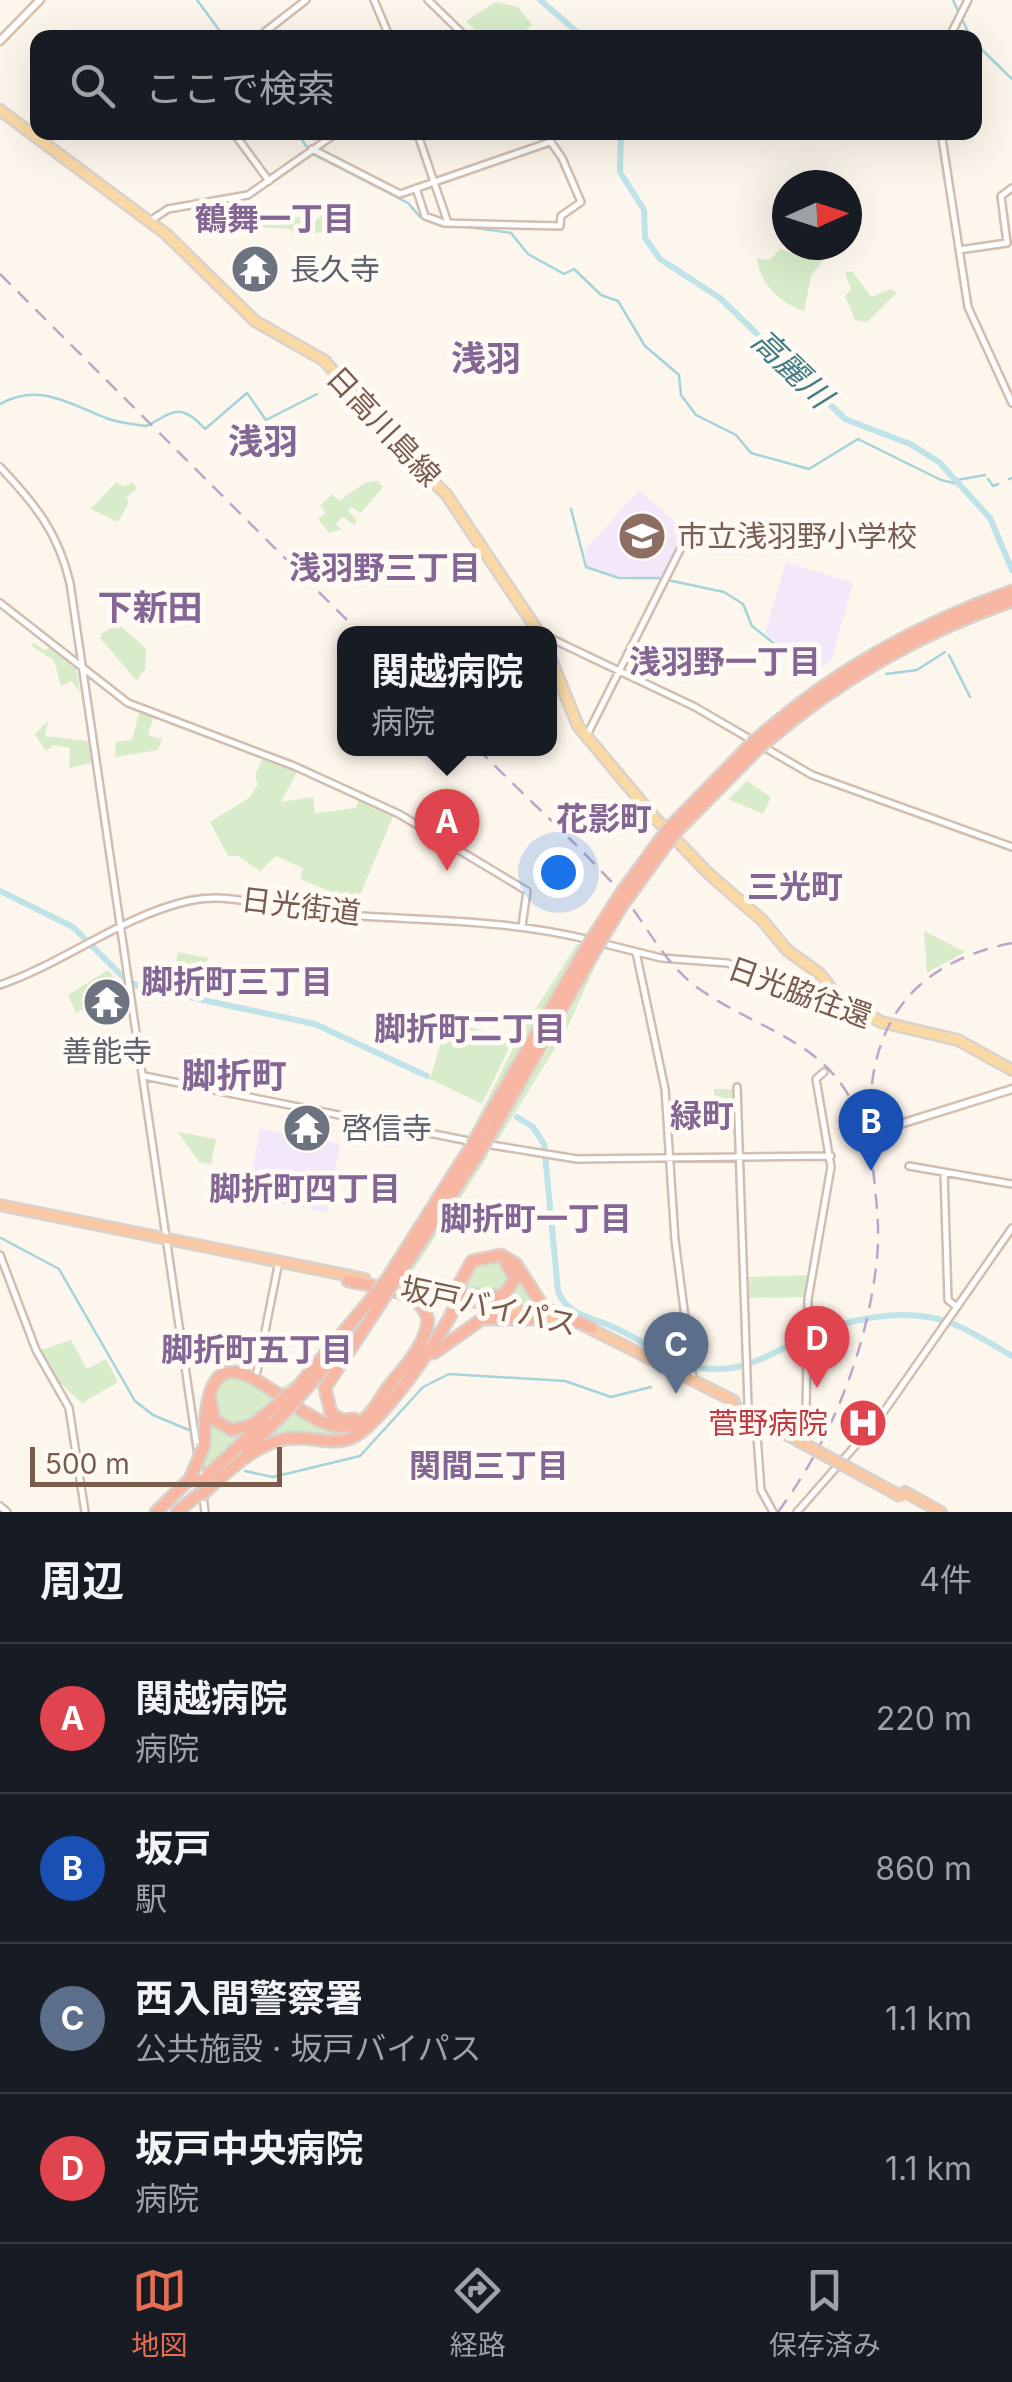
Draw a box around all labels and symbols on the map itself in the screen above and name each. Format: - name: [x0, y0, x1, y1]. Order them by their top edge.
- north arrow: [772, 170, 862, 260]
- district label: 鶴舞一丁目: [195, 199, 355, 238]
- temple icon: 長久寺: [229, 243, 281, 295]
- place label: 長久寺: [290, 251, 380, 287]
- water label: 高麗川: [744, 321, 842, 417]
- district label: 浅羽: [451, 337, 521, 379]
- street label: 日高川島線: [320, 359, 448, 493]
- district label: 浅羽: [228, 420, 298, 462]
- school or university icon: 市立浅羽野小学校: [616, 510, 668, 562]
- place label: 市立浅羽野小学校: [677, 518, 917, 554]
- district label: 浅羽野三丁目: [289, 548, 481, 587]
- district label: 下新田: [97, 586, 203, 628]
- district label: 浅羽野一丁目: [629, 642, 821, 681]
- pin: A: [414, 788, 480, 871]
- district label: 花影町: [556, 799, 652, 838]
- your location: [533, 847, 584, 898]
- district label: 三光町: [747, 867, 843, 906]
- street label: 日光街道: [239, 881, 363, 931]
- street label: 日光脇往還: [723, 949, 877, 1035]
- district label: 脚折町三丁目: [141, 962, 333, 1001]
- temple icon: 善能寺: [81, 976, 133, 1028]
- district label: 脚折町二丁目: [374, 1009, 566, 1048]
- place label: 善能寺: [62, 1033, 152, 1069]
- district label: 脚折町: [181, 1054, 287, 1096]
- pin: B: [838, 1088, 904, 1171]
- district label: 緑町: [670, 1096, 734, 1135]
- temple icon: 啓信寺: [281, 1102, 333, 1154]
- place label: 啓信寺: [342, 1110, 432, 1146]
- district label: 脚折町四丁目: [209, 1169, 401, 1208]
- district label: 脚折町一丁目: [440, 1199, 632, 1238]
- street label: 坂戸バイパス: [398, 1270, 580, 1342]
- pin: D: [784, 1306, 850, 1388]
- pin: C: [644, 1312, 708, 1394]
- district label: 脚折町五丁目: [161, 1330, 353, 1369]
- hospital icon: 菅野病院: [837, 1397, 889, 1449]
- place label: 菅野病院: [708, 1405, 828, 1441]
- scale bar: [30, 1442, 282, 1486]
- district label: 関間三丁目: [409, 1446, 569, 1485]

